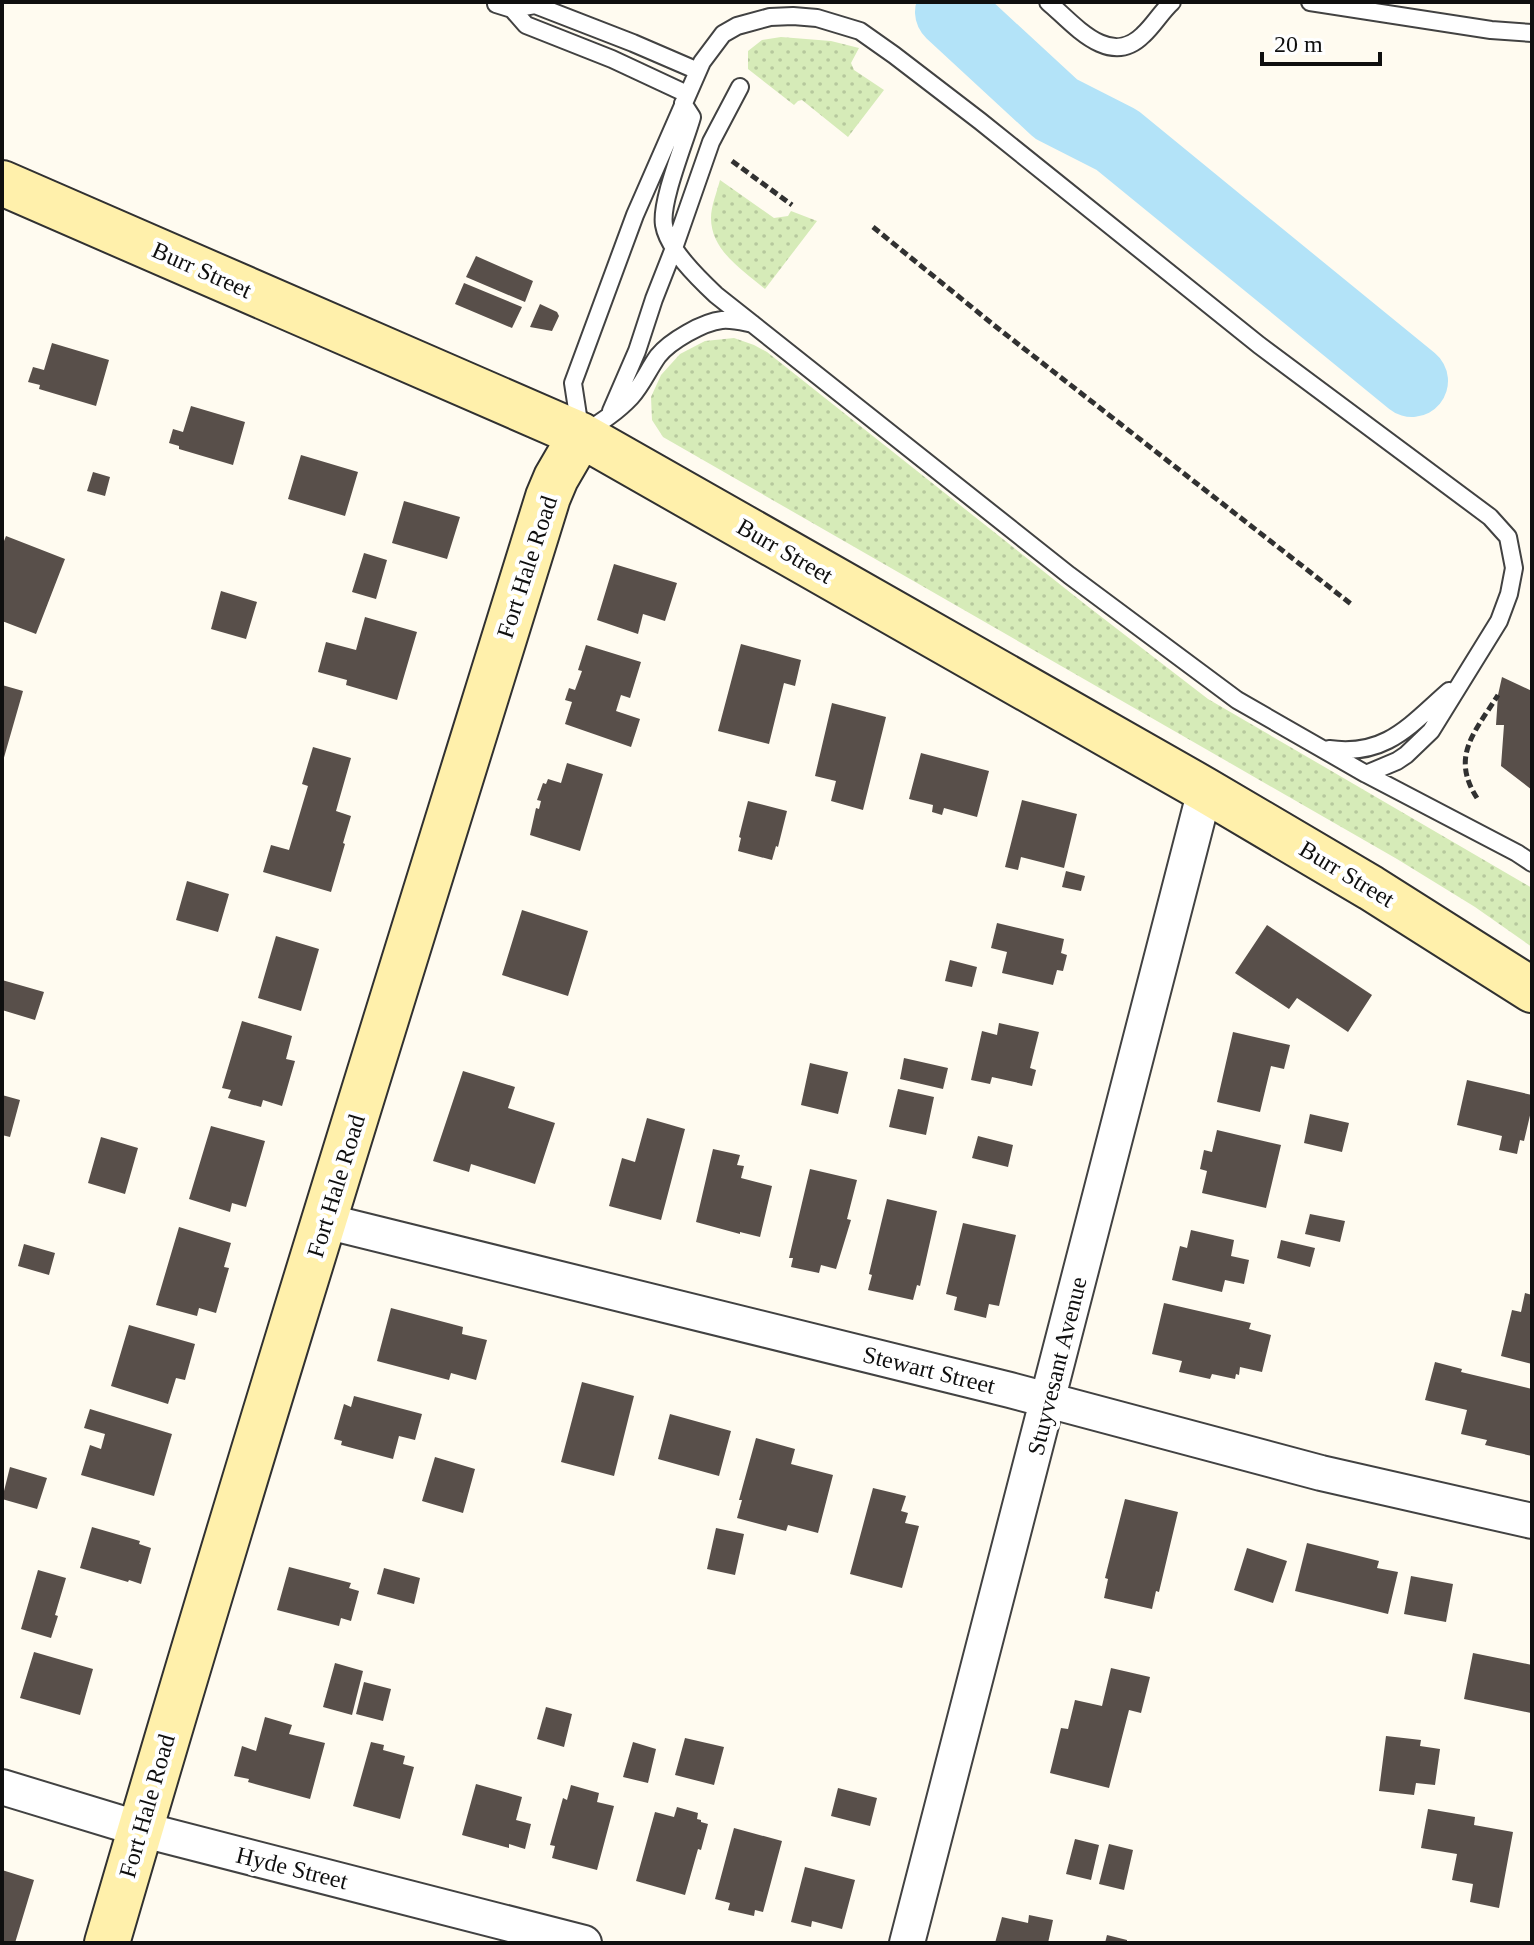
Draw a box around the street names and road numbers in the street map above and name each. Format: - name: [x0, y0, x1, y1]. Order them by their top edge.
- street label: Burr Street: [148, 237, 256, 304]
- street label: Fort Hale Road: [492, 493, 562, 641]
- street label: Burr Street: [733, 513, 838, 589]
- street label: Burr Street: [1295, 836, 1399, 913]
- street label: Fort Hale Road: [302, 1111, 370, 1261]
- street label: Stuyvesant Avenue: [1022, 1274, 1092, 1458]
- street label: Stewart Street: [860, 1341, 998, 1399]
- street label: Fort Hale Road: [114, 1731, 180, 1881]
- street label: Hyde Street: [234, 1842, 351, 1894]

